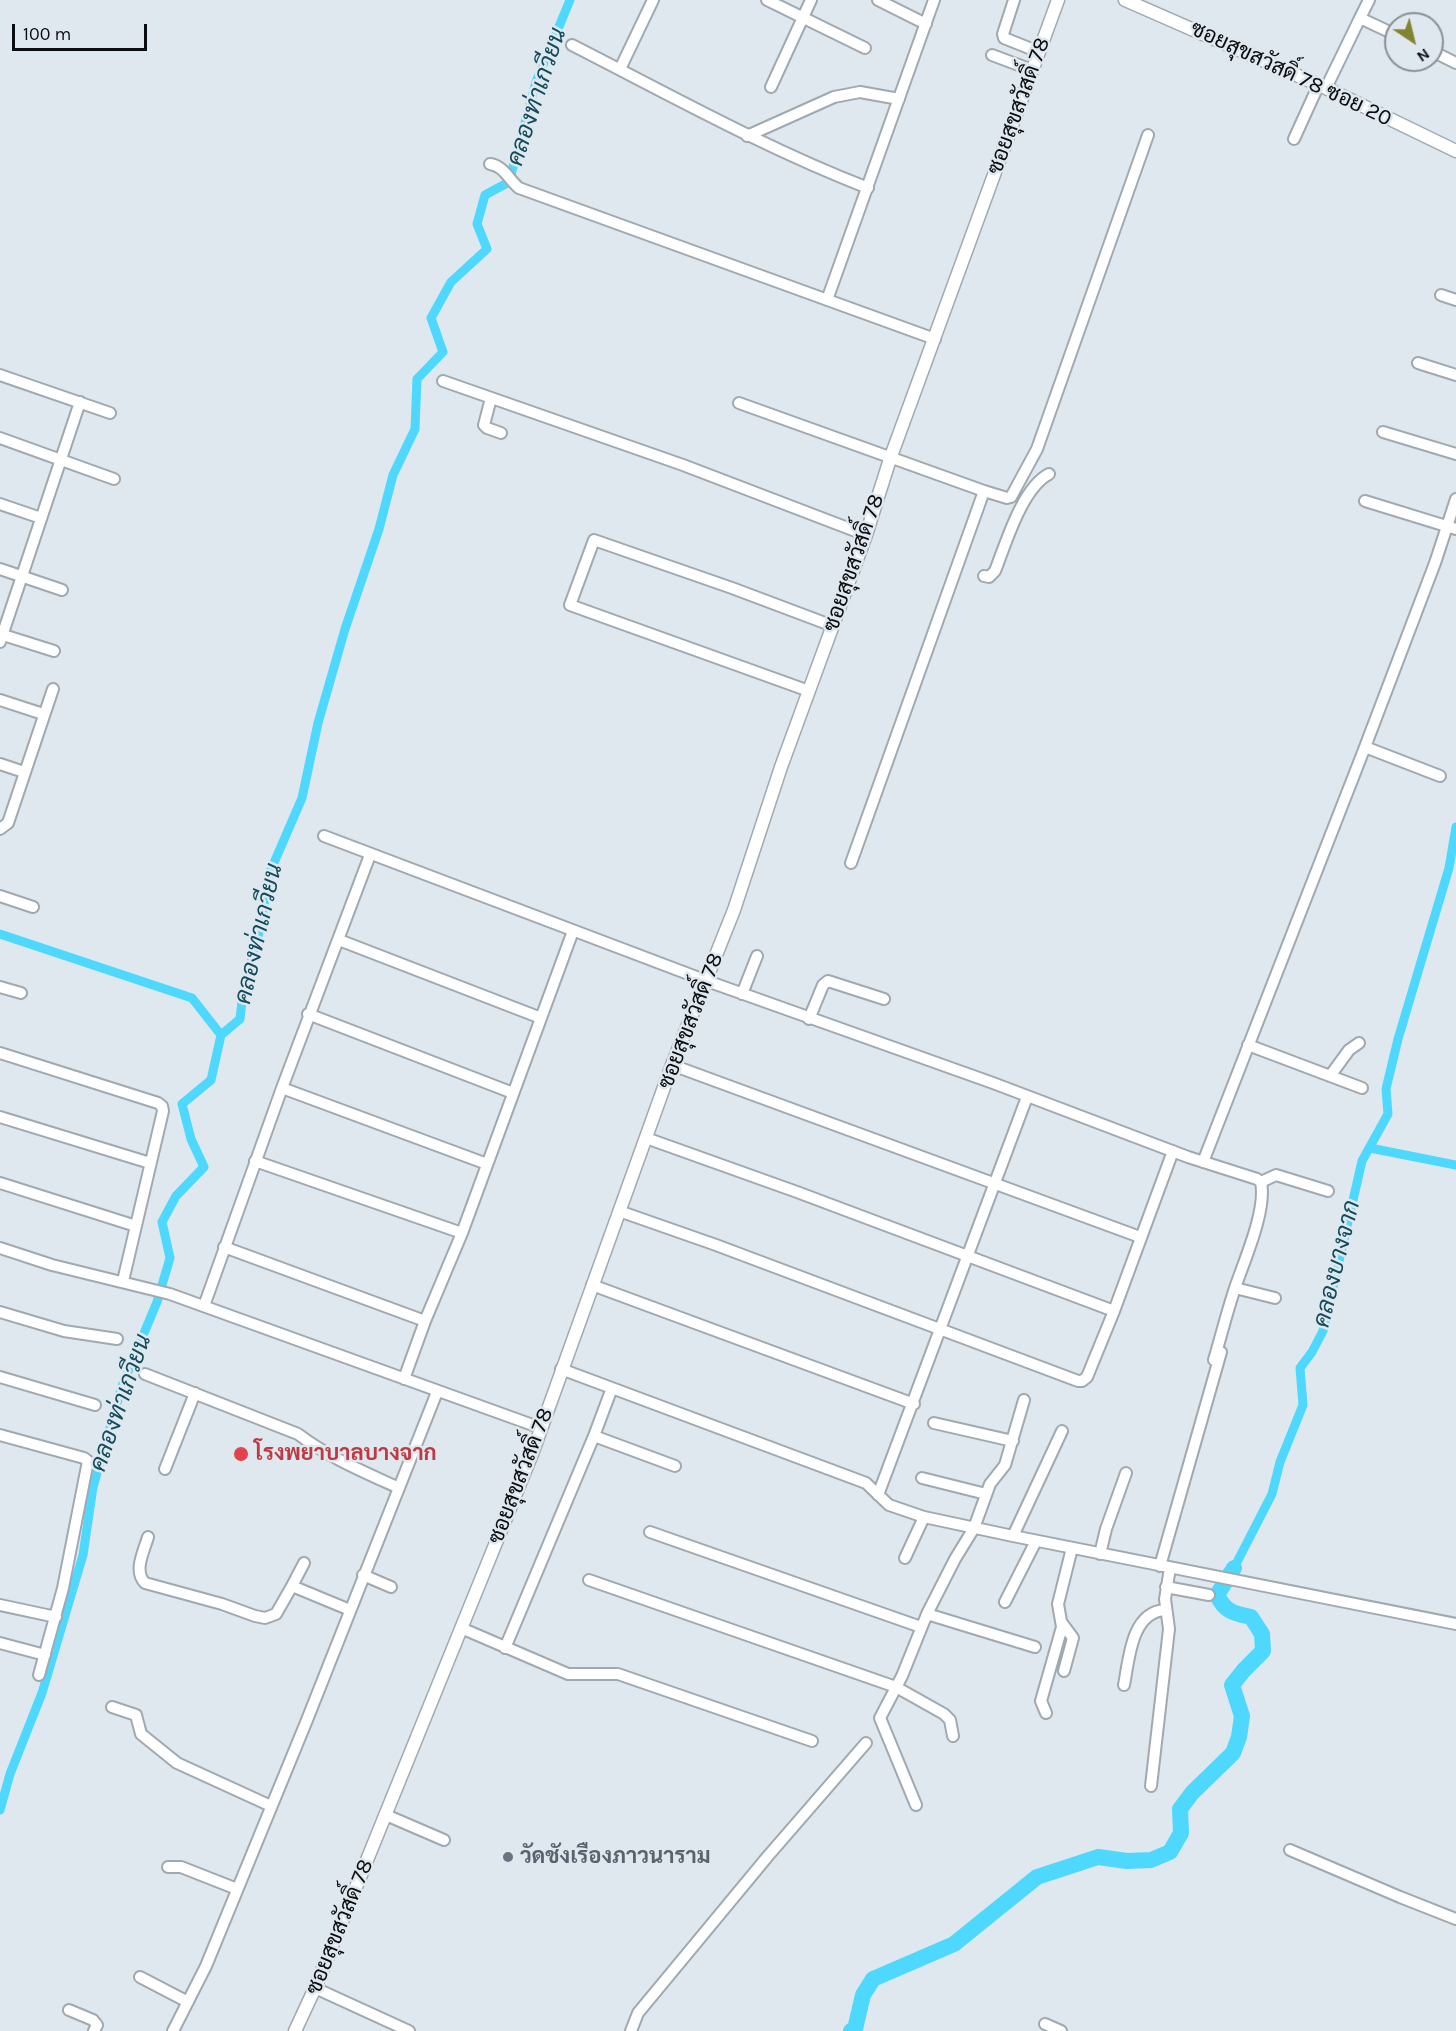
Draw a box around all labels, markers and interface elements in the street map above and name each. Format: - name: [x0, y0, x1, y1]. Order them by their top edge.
- scale bar: [15, 12, 150, 50]
- north arrow: [1384, 12, 1444, 72]
- street label: ซอยสุขสวัสดิ์ 78 ซอย 20: [1186, 16, 1396, 132]
- text: 100 m: [23, 23, 71, 45]
- water label: คลองท่าเกวียน: [501, 24, 573, 170]
- street label: ซอยสุขสวัสดิ์ 78: [982, 34, 1056, 178]
- text: N: [1413, 44, 1434, 67]
- street label: ซอยสุขสวัสดิ์ 78: [818, 491, 890, 635]
- water label: คลองท่าเกวียน: [229, 861, 289, 1007]
- street label: ซอยสุขสวัสดิ์ 78: [653, 949, 729, 1093]
- water label: คลองบางจาก: [1307, 1197, 1367, 1331]
- water label: คลองท่าเกวียน: [84, 1331, 158, 1475]
- street label: ซอยสุขสวัสดิ์ 78: [483, 1404, 559, 1548]
- place label: โรงพยาบาลบางจาก: [254, 1441, 437, 1467]
- marker: โรงพยาบาลบางจาก: [232, 1445, 250, 1463]
- place label: วัดชังเรืองภาวนาราม: [520, 1844, 711, 1870]
- marker: วัดชังเรืองภาวนาราม: [501, 1850, 515, 1864]
- street label: ซอยสุขสวัสดิ์ 78: [301, 1855, 379, 1999]

